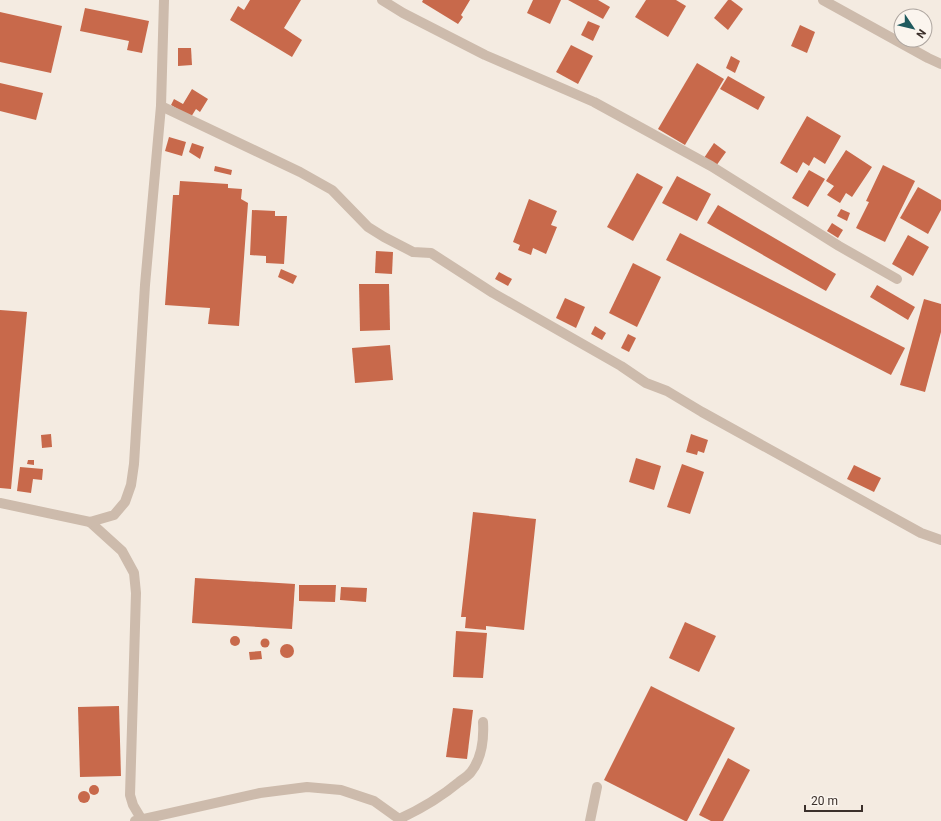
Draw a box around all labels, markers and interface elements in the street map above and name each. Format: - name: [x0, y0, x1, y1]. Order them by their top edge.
- north arrow: [893, 8, 933, 48]
- text: N: [913, 27, 928, 41]
- scale bar: [805, 787, 862, 813]
- text: 20 m: [811, 794, 838, 808]

